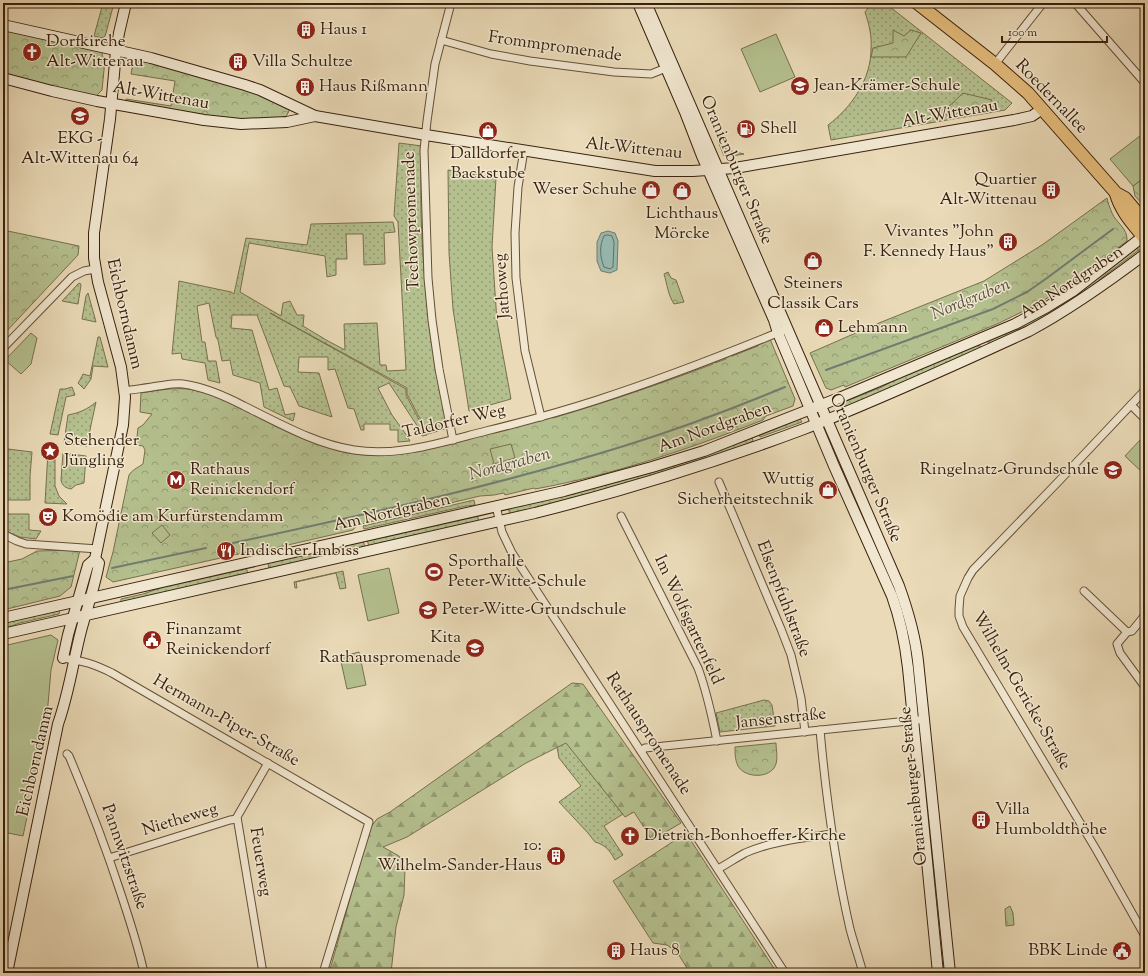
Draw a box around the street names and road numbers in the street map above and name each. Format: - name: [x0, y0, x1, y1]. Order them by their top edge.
- street label: Frommpromenade: [487, 26, 623, 68]
- street label: Roedernallee: [1009, 54, 1093, 140]
- street label: Alt-Wittenau: [111, 76, 211, 116]
- street label: Oranienburger Straße: [694, 92, 778, 248]
- street label: Alt-Wittenau: [900, 94, 1000, 134]
- street label: Alt-Wittenau: [584, 132, 684, 166]
- street label: Techowpromenade: [398, 151, 426, 291]
- street label: Am Nordgraben: [1015, 240, 1129, 326]
- street label: Jathoweg: [489, 253, 517, 320]
- street label: Eichborndamm: [100, 256, 148, 372]
- street label: Oranienburger Straße: [823, 390, 907, 546]
- street label: Am Nordgraben: [655, 396, 775, 460]
- street label: Taldorfer Weg: [400, 399, 508, 445]
- street label: Am Nordgraben: [331, 488, 453, 538]
- street label: Elsenpfuhlstraße: [750, 537, 816, 661]
- street label: Im Wolfsgartenfeld: [647, 551, 729, 689]
- street label: Wilhelm-Gericke-Straße: [966, 607, 1076, 775]
- street label: Rathauspromenade: [599, 668, 697, 800]
- street label: Hermann-Piper-Straße: [148, 669, 304, 773]
- street label: Jansenstraße: [733, 702, 828, 736]
- street label: Eichborndamm: [12, 703, 60, 819]
- street label: Oranienburger Straße: [894, 705, 934, 867]
- street label: Nietheweg: [139, 797, 221, 843]
- street label: Pannwitzstraße: [95, 801, 153, 913]
- street label: Feuerweg: [243, 826, 277, 898]

